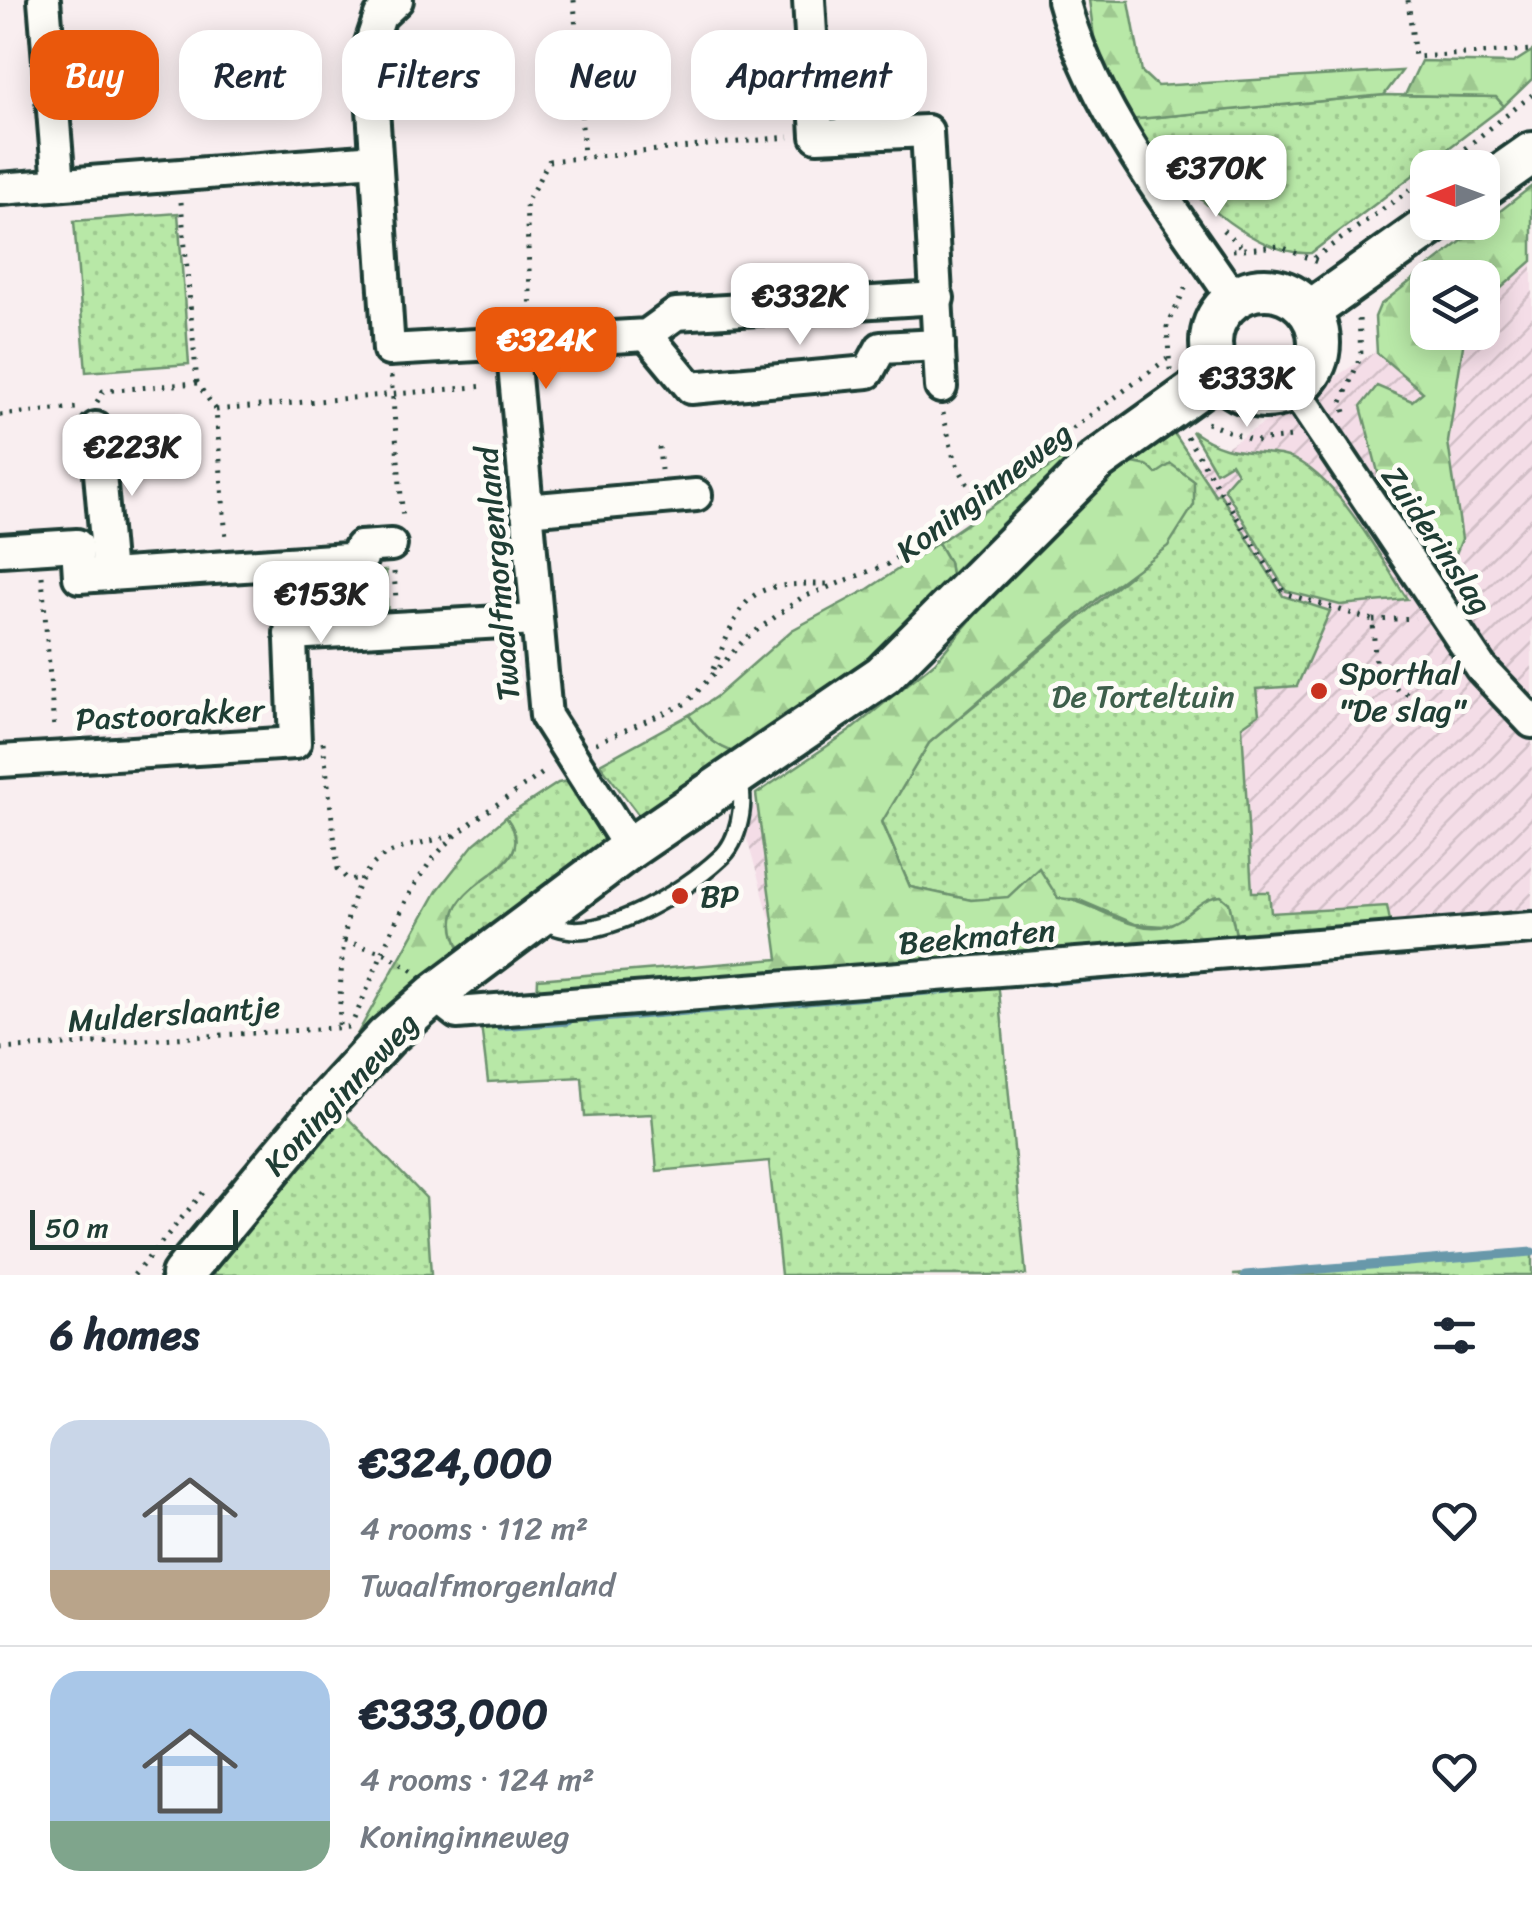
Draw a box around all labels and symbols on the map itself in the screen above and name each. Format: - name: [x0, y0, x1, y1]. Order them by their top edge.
- pin: €370K: [1146, 135, 1286, 220]
- north arrow: [1410, 150, 1500, 240]
- pin: €332K: [730, 263, 870, 348]
- pin: €324K: [476, 307, 616, 392]
- pin: €333K: [1177, 345, 1317, 430]
- street label: Koninginneweg: [883, 406, 1085, 578]
- pin: €223K: [62, 414, 202, 499]
- street label: Twaalfmorgenland: [458, 442, 538, 703]
- street label: Zuiderinslag: [1366, 453, 1508, 627]
- pin: €153K: [251, 561, 391, 646]
- place label: Sporthal "De slag": [1339, 645, 1467, 739]
- park label: De Torteltuin: [1051, 668, 1235, 725]
- marker: Sporthal "De slag": [1308, 680, 1330, 702]
- street label: Pastoorakker: [74, 681, 268, 748]
- place label: BP: [700, 868, 739, 925]
- marker: BP: [669, 885, 691, 907]
- street label: Beekmaten: [896, 902, 1058, 972]
- street label: Mulderslaantje: [66, 978, 282, 1050]
- street label: Koninginneweg: [249, 998, 433, 1190]
- scale bar: [30, 1205, 238, 1250]

